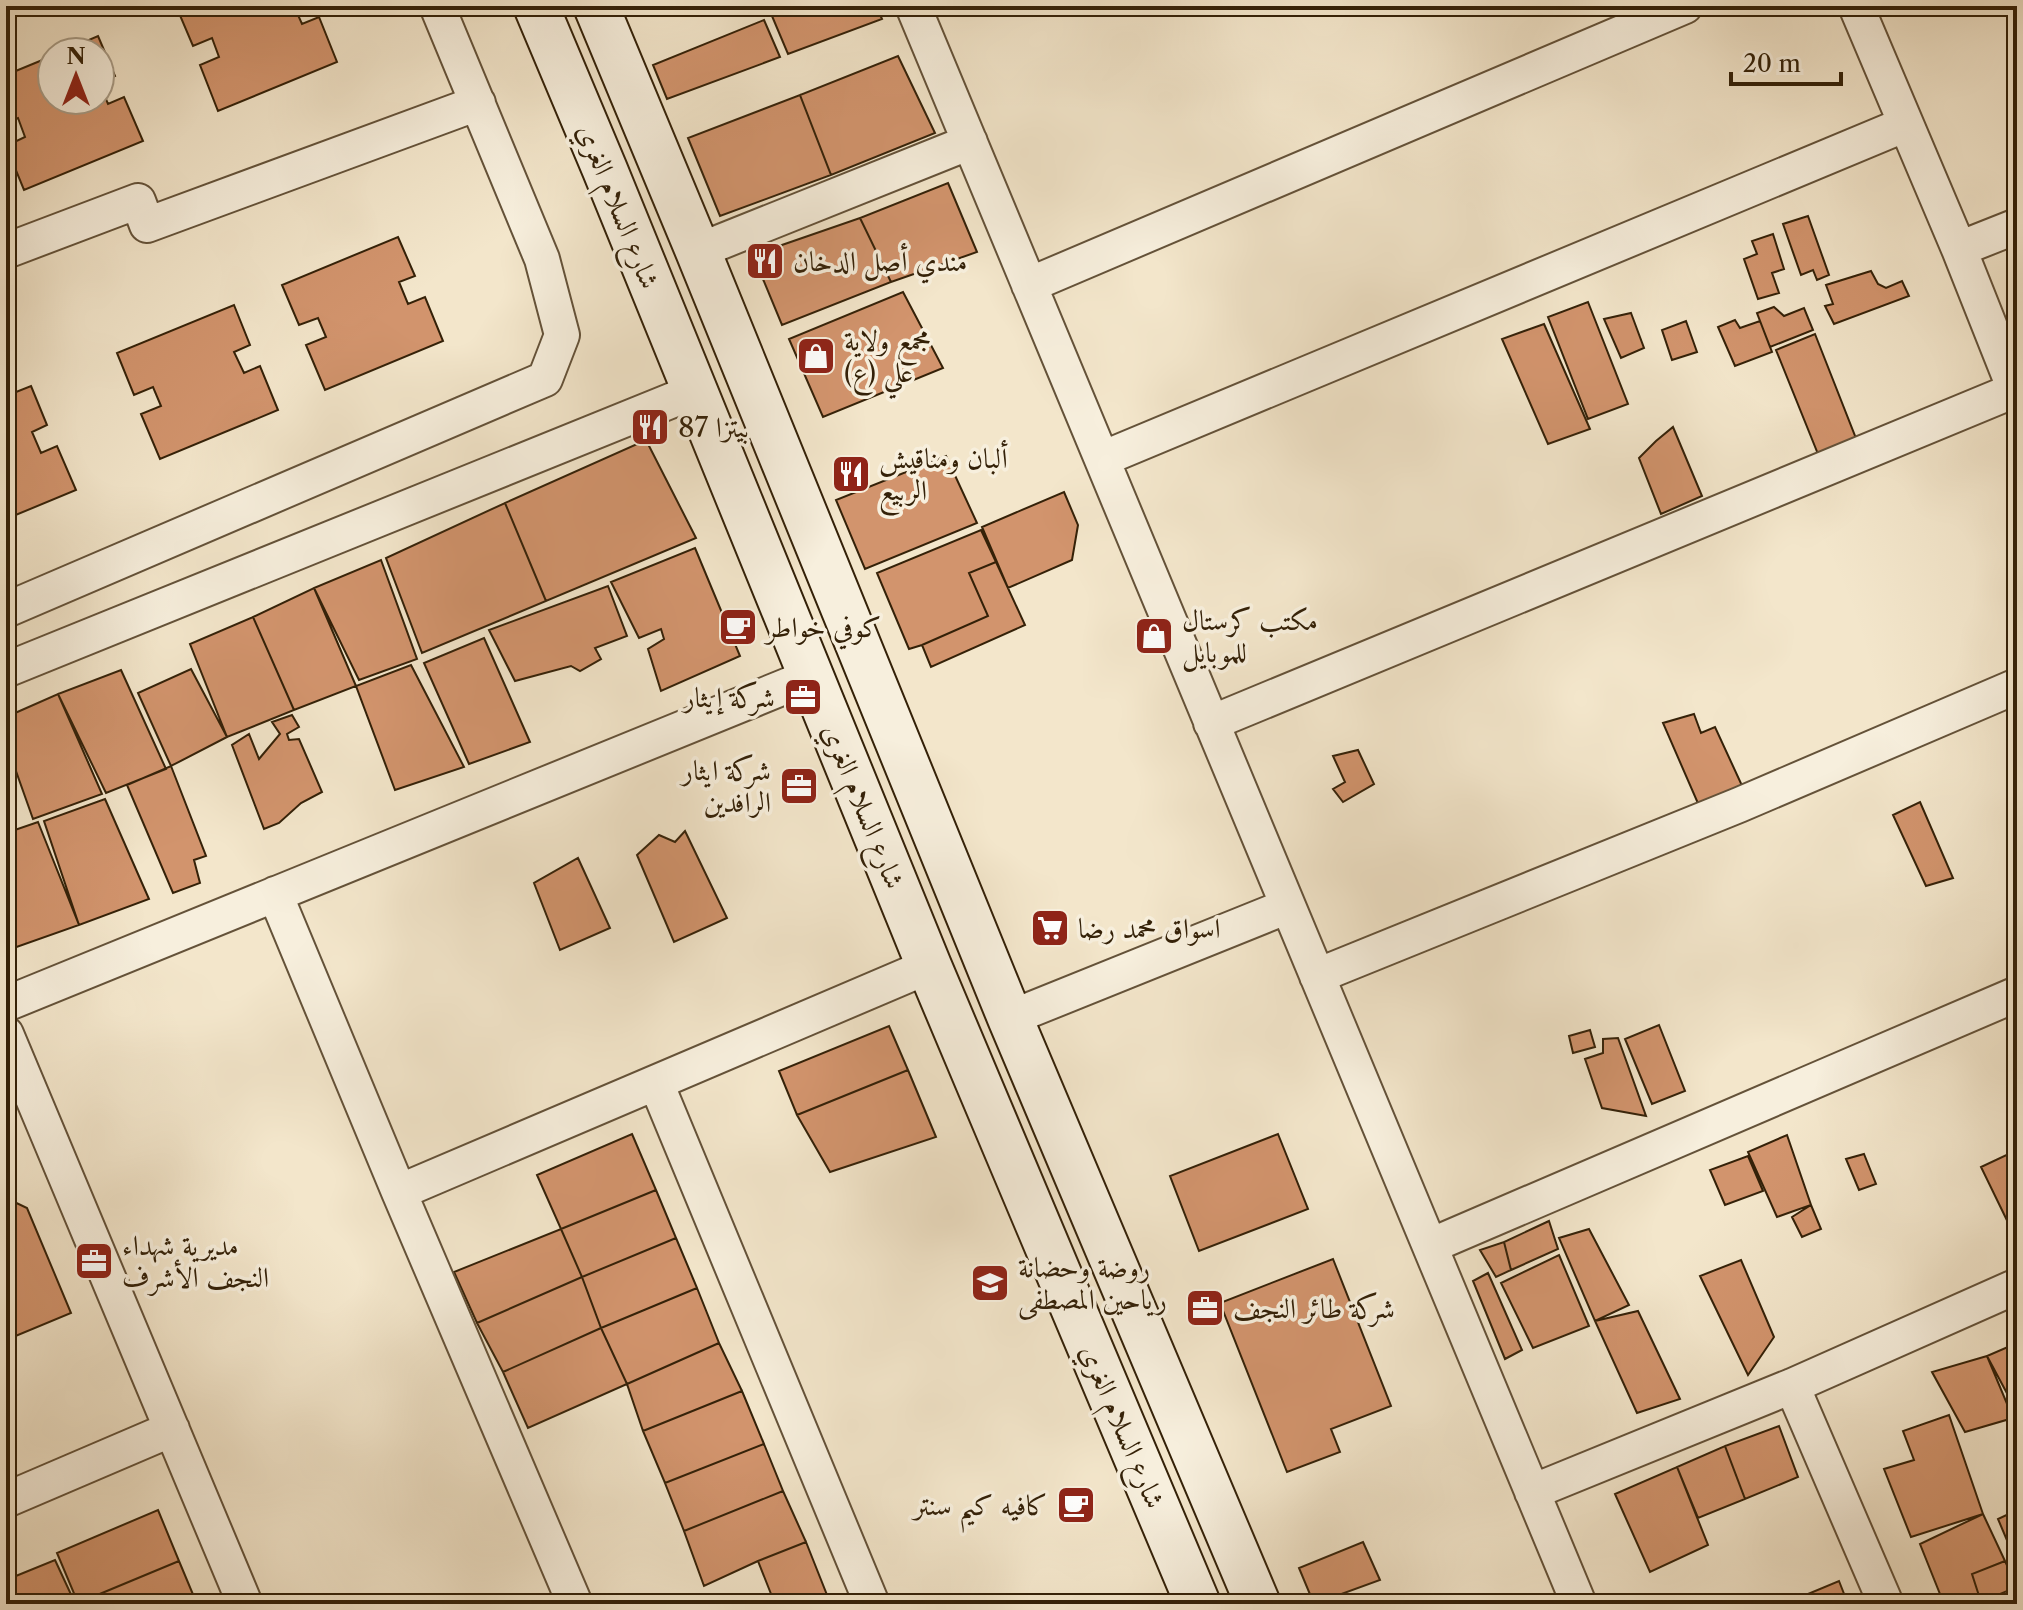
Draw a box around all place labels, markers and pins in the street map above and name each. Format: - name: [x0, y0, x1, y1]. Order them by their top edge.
- restaurant icon: مندي أصل الدخان: [744, 240, 786, 282]
- place label: مندي أصل الدخان: [793, 242, 967, 284]
- place label: مجمع ولاية علي (ع): [844, 323, 931, 399]
- shop icon: مجمع ولاية علي (ع): [795, 335, 837, 377]
- restaurant icon: بيتزا 87: [629, 406, 671, 448]
- place label: بيتزا 87: [678, 410, 749, 445]
- place label: ألبان ومناقيش الربيع: [879, 439, 1008, 516]
- restaurant icon: ألبان ومناقيش الربيع: [830, 453, 872, 495]
- place label: مكتب كرستال للموبايل: [1182, 603, 1318, 672]
- cafe icon: كوفي خواطر: [717, 606, 759, 648]
- place label: كوفي خواطر: [763, 610, 881, 650]
- shop icon: مكتب كرستال للموبايل: [1133, 615, 1175, 657]
- office icon: شركة إيثار: [782, 676, 824, 718]
- place label: شركة إيثار: [680, 680, 775, 716]
- place label: شركة ايثار الرافدين: [679, 753, 771, 819]
- office icon: شركة ايثار الرافدين: [778, 765, 820, 807]
- supermarket icon: اسواق محمد رضا: [1029, 907, 1071, 949]
- place label: اسواق محمد رضا: [1078, 911, 1221, 946]
- place label: مديرية شهداء النجف الأشرف: [122, 1228, 269, 1296]
- office icon: مديرية شهداء النجف الأشرف: [73, 1240, 115, 1282]
- place label: روضة وحضانة رياحين المصطفى: [1018, 1250, 1167, 1320]
- school or university icon: روضة وحضانة رياحين المصطفى: [969, 1262, 1011, 1304]
- office icon: شركة طائر النجف: [1184, 1287, 1226, 1329]
- place label: شركة طائر النجف: [1233, 1291, 1395, 1327]
- cafe icon: كافيه كيم سنتر: [1055, 1484, 1097, 1526]
- place label: كافيه كيم سنتر: [910, 1488, 1048, 1533]

